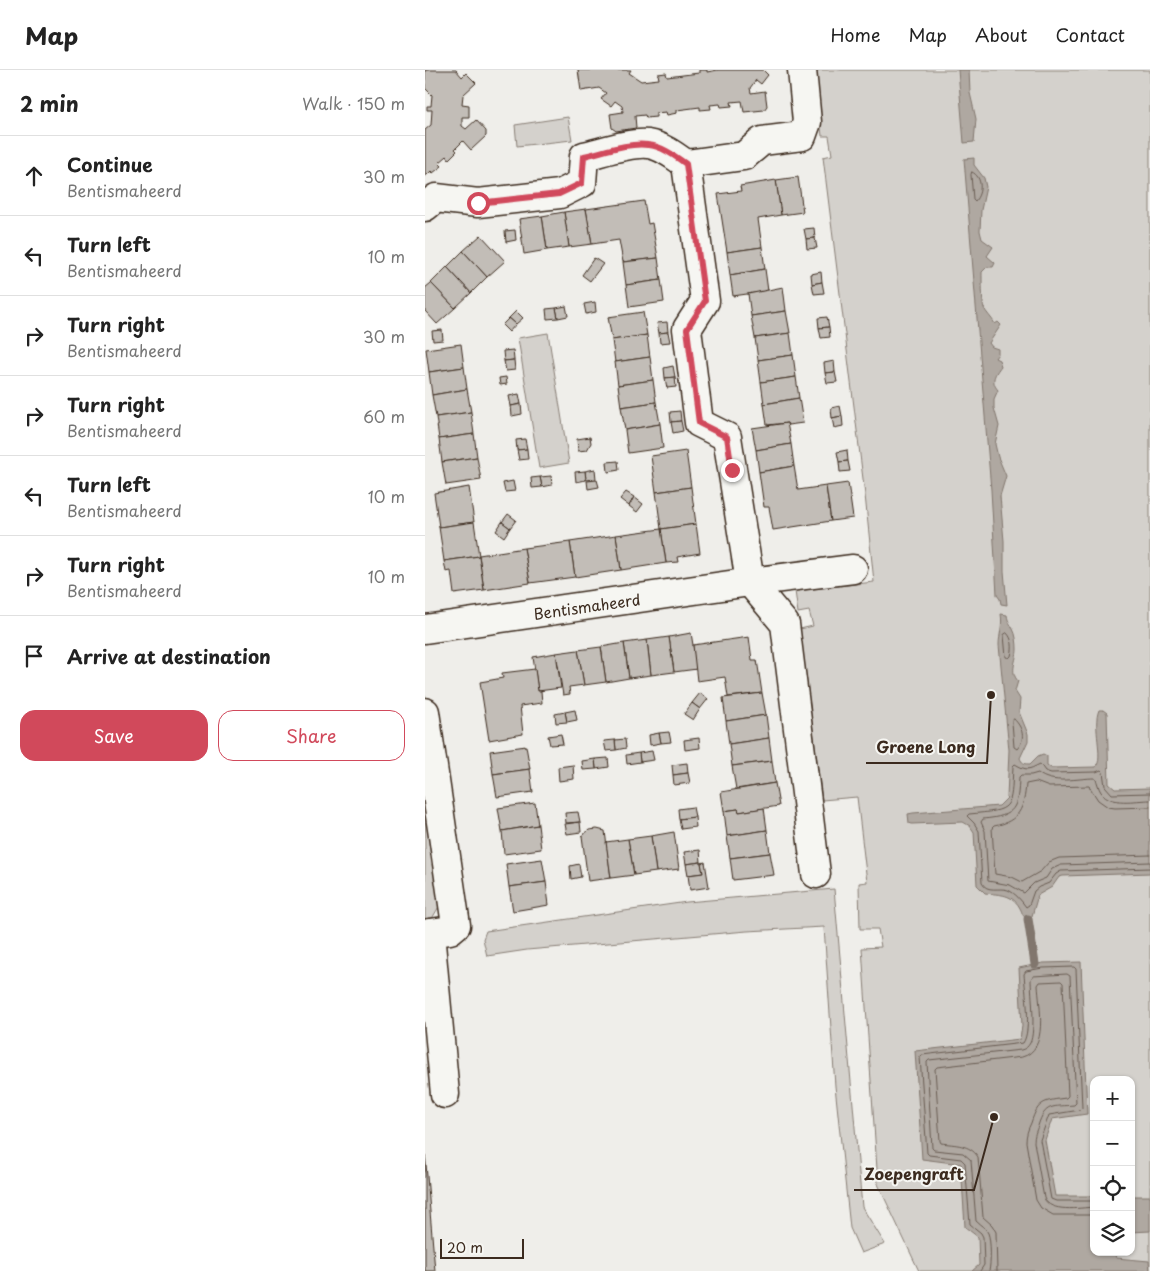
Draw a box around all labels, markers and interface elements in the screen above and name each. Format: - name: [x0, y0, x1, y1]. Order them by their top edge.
- text: Map: [25, 17, 78, 53]
- text: Home: [830, 21, 880, 48]
- text: Map: [908, 21, 947, 48]
- text: About: [975, 21, 1027, 48]
- text: Contact: [1055, 21, 1125, 48]
- text: 2 min: [20, 87, 79, 119]
- text: Walk · 150 m: [302, 91, 405, 115]
- text: Continue: [67, 150, 153, 178]
- icon: ahead: [20, 162, 48, 190]
- text: 30 m: [363, 164, 405, 188]
- text: Bentismaheerd: [67, 178, 182, 202]
- route start: [467, 192, 490, 215]
- text: Turn left: [67, 230, 151, 258]
- icon: left: [20, 242, 48, 270]
- text: 10 m: [368, 244, 405, 268]
- text: Bentismaheerd: [67, 258, 182, 282]
- text: Turn right: [67, 310, 165, 338]
- icon: right: [20, 322, 48, 350]
- text: 30 m: [363, 324, 405, 348]
- text: Bentismaheerd: [67, 338, 182, 362]
- text: Turn right: [67, 390, 165, 418]
- icon: right: [20, 402, 48, 430]
- text: 60 m: [363, 404, 405, 428]
- text: Bentismaheerd: [67, 418, 182, 442]
- route end: [721, 459, 744, 482]
- text: Turn left: [67, 470, 151, 498]
- icon: left: [20, 482, 48, 510]
- text: 10 m: [368, 484, 405, 508]
- text: Bentismaheerd: [67, 498, 182, 522]
- text: Turn right: [67, 550, 165, 578]
- icon: right: [20, 562, 48, 590]
- text: 10 m: [368, 564, 405, 588]
- text: Bentismaheerd: [67, 578, 182, 602]
- street label: Bentismaheerd: [532, 587, 642, 625]
- icon: arrive: [20, 642, 48, 670]
- text: Arrive at destination: [67, 642, 271, 670]
- button: Save: [20, 710, 208, 761]
- button: Share: [218, 710, 405, 761]
- callout: Groene Long: [866, 732, 987, 763]
- text: Groene Long: [876, 734, 976, 758]
- map controls: [1090, 1076, 1135, 1256]
- button: +: [1090, 1076, 1135, 1121]
- button: −: [1090, 1121, 1135, 1166]
- callout: Zoepengraft: [854, 1159, 974, 1190]
- text: Zoepengraft: [864, 1161, 964, 1185]
- button: locate: [1090, 1166, 1135, 1211]
- button: layers: [1090, 1211, 1135, 1256]
- scale bar: [440, 1236, 524, 1259]
- text: 20 m: [447, 1237, 483, 1258]

